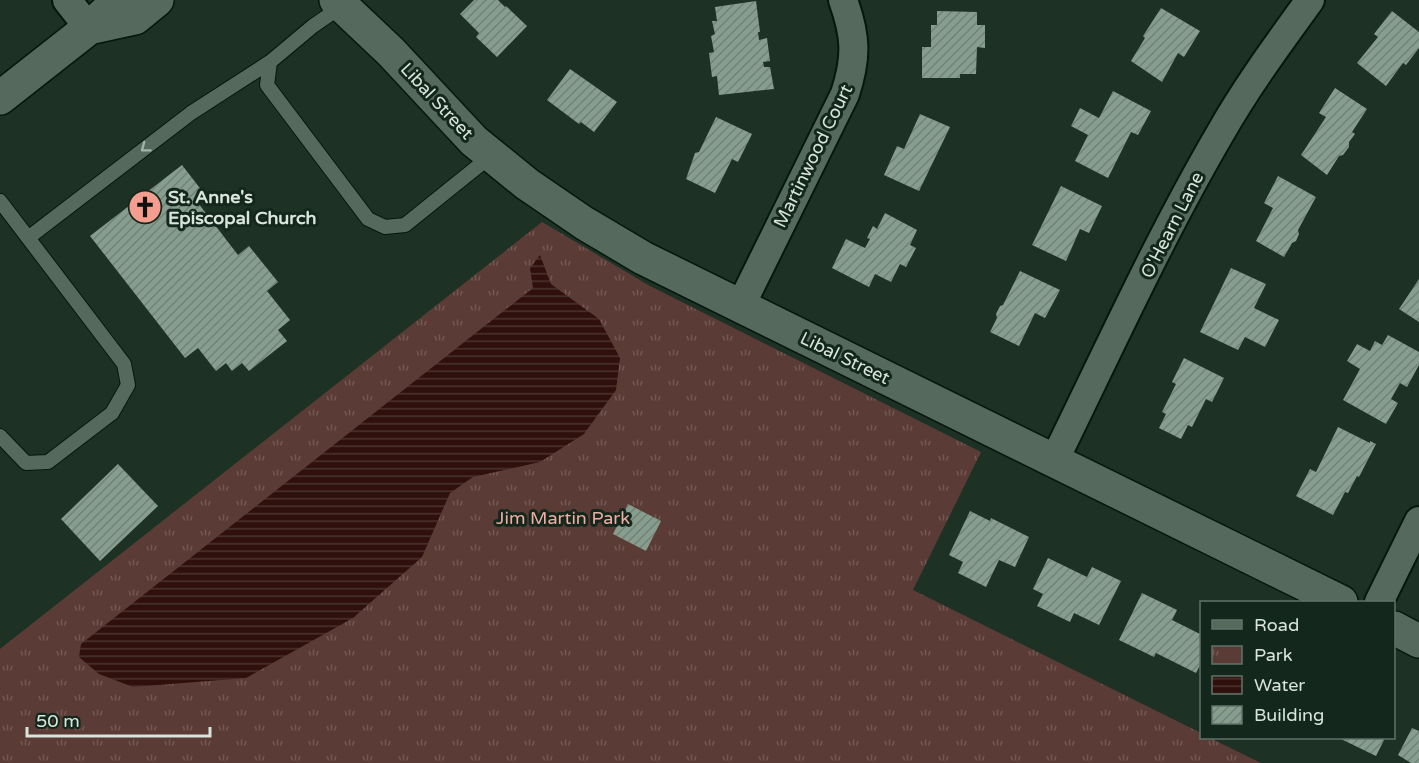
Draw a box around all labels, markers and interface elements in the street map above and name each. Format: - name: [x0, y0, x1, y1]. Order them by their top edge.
- street label: Libal Street: [396, 58, 478, 144]
- street label: Martinwood Court: [769, 81, 857, 231]
- one-way arrow: [140, 141, 151, 152]
- street label: O'Hearn Lane: [1136, 168, 1208, 282]
- place label: St. Anne's Episcopal Church: [168, 186, 316, 229]
- church icon: St. Anne's Episcopal Church: [127, 189, 163, 225]
- street label: Libal Street: [797, 327, 893, 389]
- park label: Jim Martin Park: [496, 507, 630, 529]
- legend: [1200, 601, 1395, 739]
- text: Road: [1254, 614, 1299, 636]
- text: Park: [1254, 644, 1293, 666]
- text: Water: [1254, 674, 1305, 696]
- scale bar: [27, 700, 210, 738]
- text: Building: [1254, 704, 1324, 726]
- text: 50 m: [36, 710, 80, 732]

